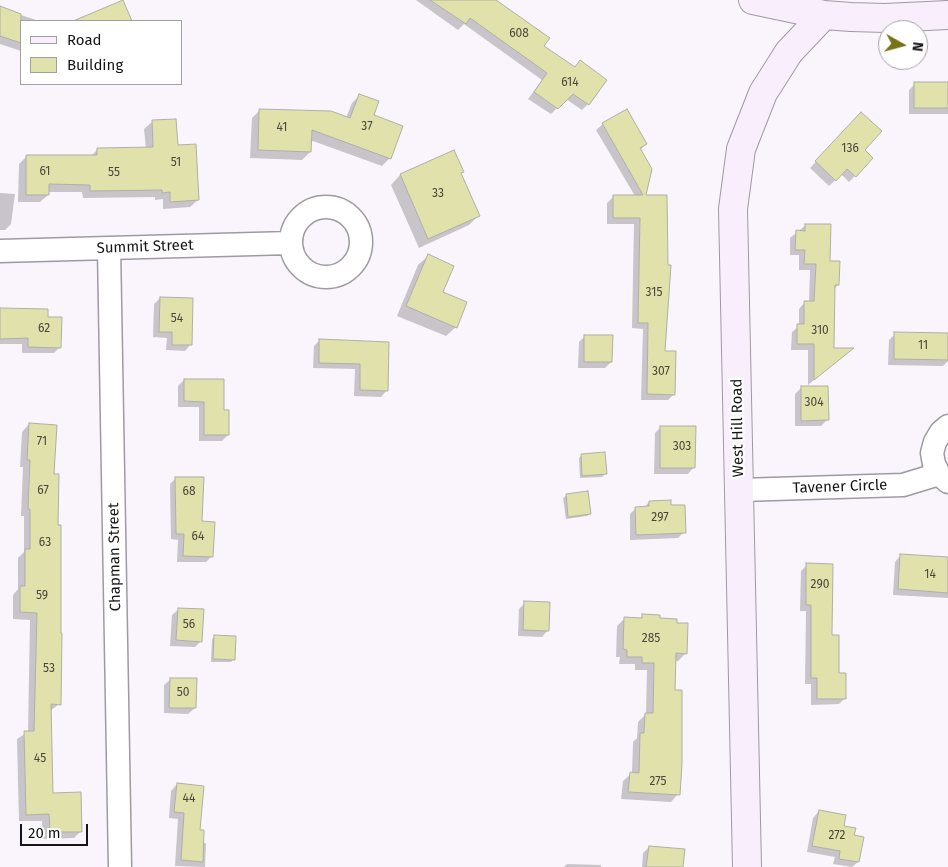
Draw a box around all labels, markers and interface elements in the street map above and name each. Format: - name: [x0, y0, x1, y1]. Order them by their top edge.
- legend: [20, 20, 182, 85]
- north arrow: [878, 20, 928, 70]
- house number: 608: [509, 27, 529, 41]
- text: Road: [67, 31, 102, 49]
- text: N: [908, 41, 926, 52]
- text: Building: [67, 56, 123, 74]
- house number: 614: [561, 76, 579, 90]
- house number: 37: [361, 120, 373, 134]
- house number: 41: [277, 121, 287, 135]
- house number: 136: [841, 142, 859, 156]
- house number: 51: [171, 156, 181, 170]
- house number: 61: [39, 165, 51, 179]
- house number: 55: [108, 166, 120, 180]
- house number: 33: [432, 187, 444, 201]
- street label: Summit Street: [96, 236, 194, 258]
- house number: 315: [646, 286, 662, 300]
- house number: 54: [171, 312, 183, 326]
- house number: 62: [38, 322, 50, 336]
- house number: 310: [811, 324, 829, 338]
- house number: 11: [918, 339, 928, 353]
- house number: 307: [652, 365, 670, 379]
- street label: West Hill Road: [728, 379, 748, 477]
- house number: 304: [804, 396, 824, 410]
- house number: 71: [37, 435, 47, 449]
- house number: 303: [673, 440, 691, 454]
- street label: Tavener Circle: [792, 476, 888, 498]
- house number: 67: [37, 484, 49, 498]
- house number: 68: [182, 485, 196, 499]
- street label: Chapman Street: [105, 503, 125, 611]
- house number: 297: [651, 511, 669, 525]
- house number: 64: [192, 530, 204, 544]
- house number: 63: [39, 536, 51, 550]
- house number: 14: [924, 568, 936, 582]
- house number: 290: [811, 578, 829, 592]
- house number: 59: [36, 589, 48, 603]
- house number: 56: [183, 618, 195, 632]
- house number: 285: [642, 632, 660, 646]
- house number: 53: [43, 662, 55, 676]
- house number: 50: [177, 686, 189, 700]
- house number: 45: [34, 752, 46, 766]
- house number: 275: [650, 775, 666, 789]
- house number: 44: [183, 792, 195, 806]
- scale bar: [22, 814, 90, 846]
- text: 20 m: [28, 824, 61, 842]
- house number: 272: [829, 829, 845, 843]

